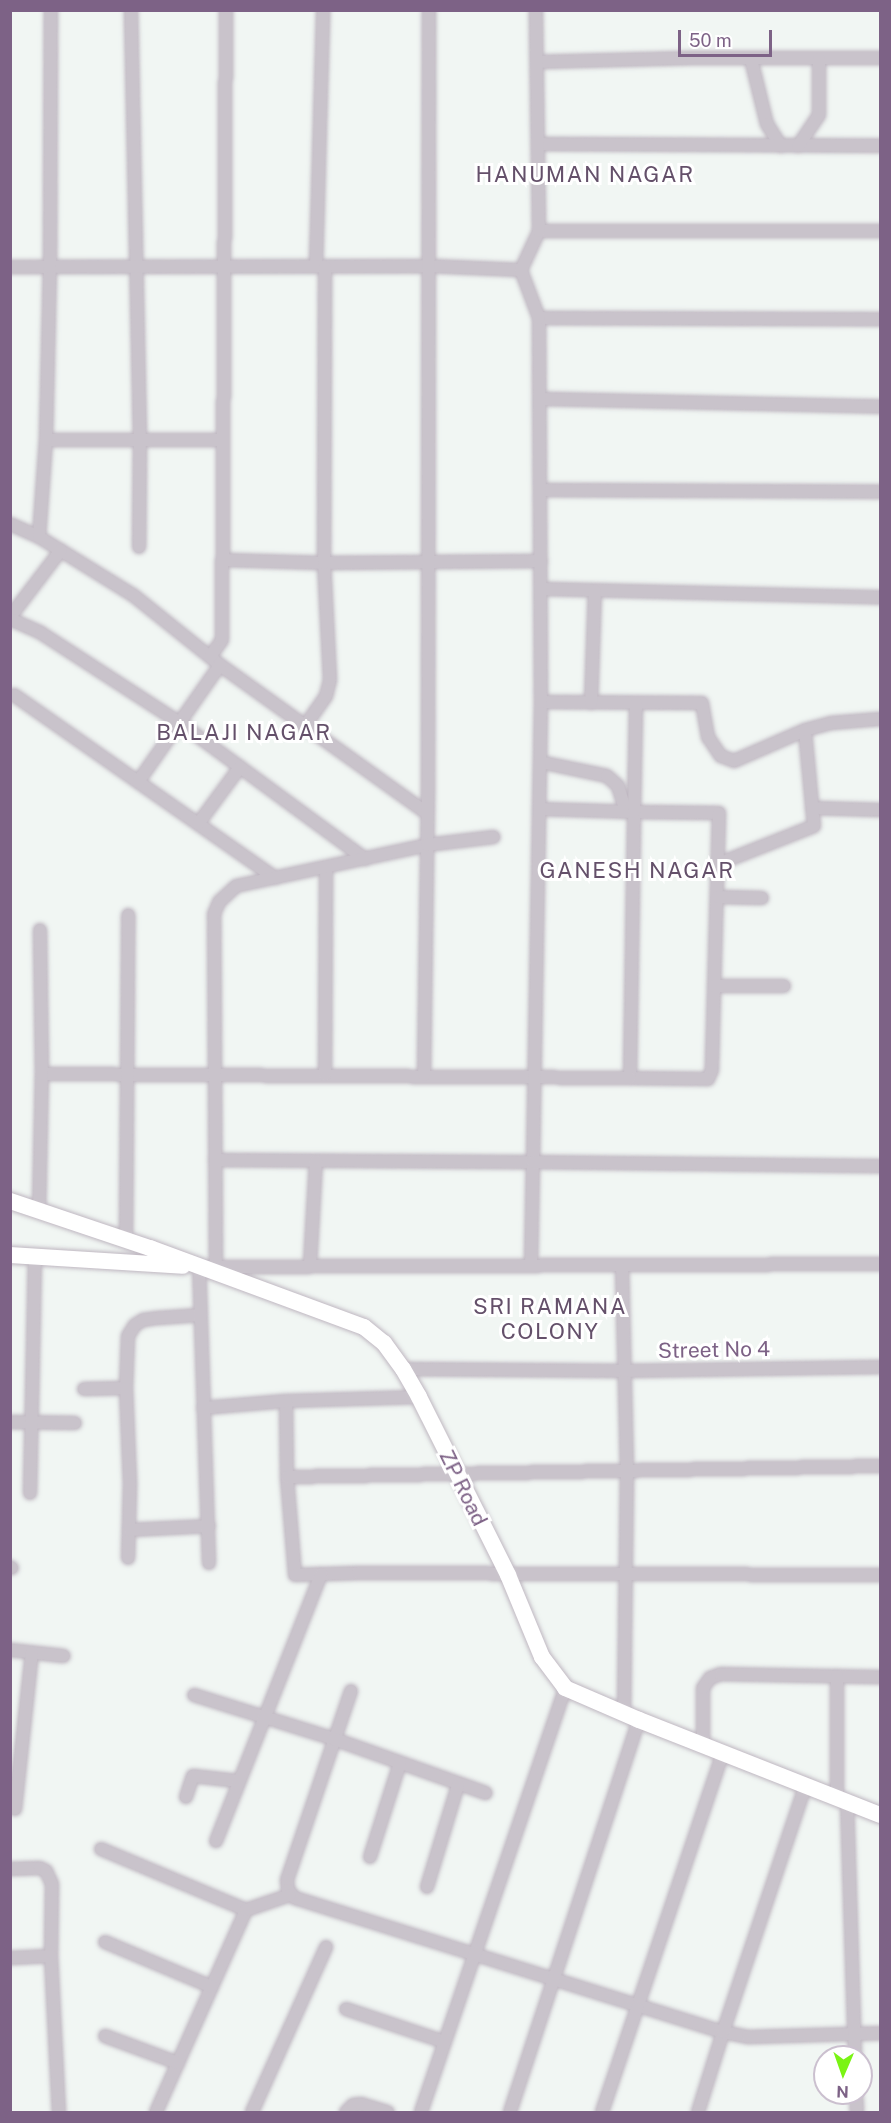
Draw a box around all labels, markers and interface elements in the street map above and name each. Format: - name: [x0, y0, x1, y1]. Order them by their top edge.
- scale bar: [681, 18, 776, 56]
- text: 50 m: [689, 30, 732, 51]
- district label: HANUMAN NAGAR: [475, 162, 695, 188]
- district label: BALAJI NAGAR: [156, 720, 332, 746]
- district label: GANESH NAGAR: [539, 858, 735, 884]
- district label: SRI RAMANA COLONY: [473, 1293, 627, 1344]
- street label: Street No 4: [658, 1336, 770, 1364]
- street label: ZP Road: [434, 1446, 492, 1530]
- north arrow: [813, 2045, 873, 2105]
- text: N: [836, 2082, 849, 2101]

